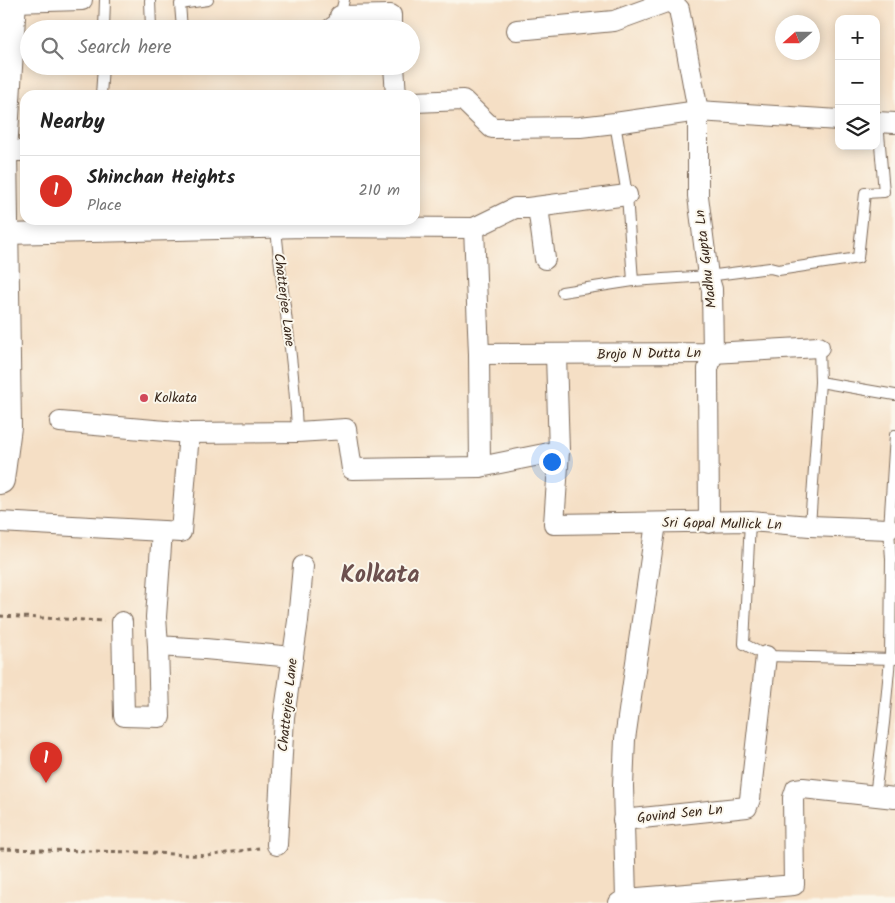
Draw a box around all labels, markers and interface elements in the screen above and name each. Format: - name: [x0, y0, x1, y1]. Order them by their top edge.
- north arrow: [775, 15, 820, 60]
- map controls: [835, 15, 880, 150]
- button: +: [835, 15, 880, 60]
- search box: [20, 20, 420, 75]
- text: Search here: [78, 33, 172, 63]
- icon: search: [38, 34, 66, 62]
- button: −: [835, 60, 880, 105]
- button: layers: [835, 105, 880, 150]
- text: Nearby: [40, 106, 105, 139]
- text: Shinchan Heights: [87, 163, 235, 193]
- text: 1: [54, 178, 58, 203]
- text: 210 m: [359, 178, 400, 203]
- text: Place: [87, 193, 121, 218]
- street label: Madhu Gupta Ln: [689, 208, 723, 310]
- street label: Chatterjee Lane: [267, 252, 301, 349]
- street label: Brojo N Dutta Ln: [597, 342, 701, 366]
- place label: Kolkata: [154, 387, 197, 409]
- marker: Kolkata: [138, 392, 150, 404]
- your location: [539, 449, 565, 475]
- street label: Sri Gopal Mullick Ln: [662, 512, 782, 536]
- district label: Kolkata: [341, 556, 419, 595]
- street label: Chatterjee Lane: [272, 656, 304, 753]
- pin: 1: [30, 742, 62, 783]
- street label: Govind Sen Ln: [636, 799, 724, 829]

